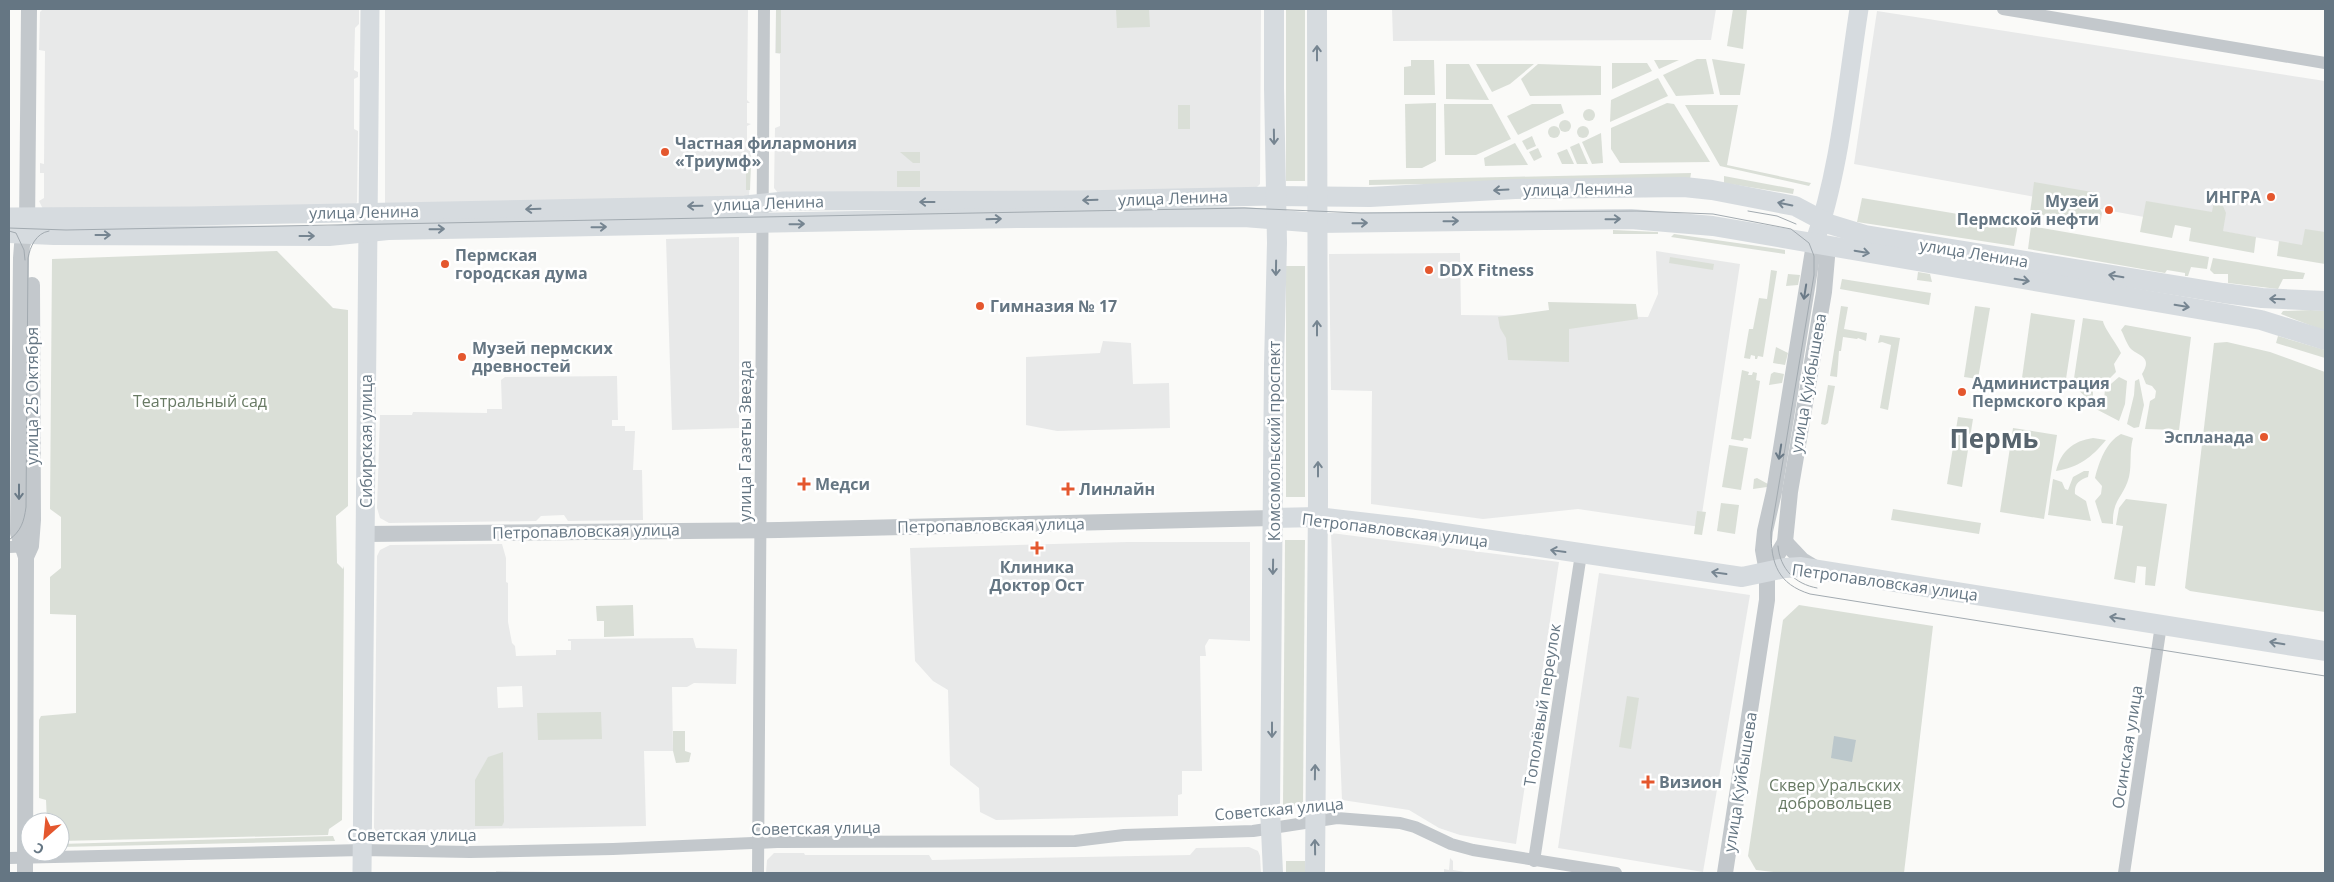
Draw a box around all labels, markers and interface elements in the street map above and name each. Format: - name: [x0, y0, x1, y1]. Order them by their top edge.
- one-way arrow: [1312, 45, 1322, 61]
- one-way arrow: [1269, 128, 1279, 144]
- place label: Частная филармония «Триумф»: [675, 132, 857, 172]
- marker: Частная филармония «Триумф»: [659, 146, 671, 158]
- street label: улица Ленина: [1523, 177, 1633, 201]
- street label: улица Ленина: [1118, 185, 1228, 211]
- one-way arrow: [1494, 186, 1510, 195]
- place label: ИНГРА: [2206, 186, 2262, 208]
- street label: улица Ленина: [714, 190, 824, 216]
- place label: Музей Пермской нефти: [1957, 190, 2099, 230]
- marker: ИНГРА: [2265, 191, 2277, 203]
- one-way arrow: [1082, 195, 1098, 205]
- one-way arrow: [920, 197, 936, 207]
- one-way arrow: [1777, 199, 1793, 208]
- street label: улица Ленина: [309, 200, 419, 224]
- one-way arrow: [688, 201, 704, 211]
- one-way arrow: [525, 204, 542, 214]
- marker: Музей Пермской нефти: [2103, 204, 2115, 216]
- one-way arrow: [986, 214, 1002, 224]
- one-way arrow: [1604, 214, 1621, 224]
- one-way arrow: [1442, 216, 1458, 226]
- one-way arrow: [1352, 218, 1368, 228]
- one-way arrow: [789, 219, 805, 228]
- one-way arrow: [591, 222, 607, 232]
- one-way arrow: [429, 225, 445, 234]
- one-way arrow: [94, 230, 111, 240]
- one-way arrow: [299, 231, 315, 241]
- street label: улица Ленина: [1918, 234, 2030, 272]
- place label: Пермская городская дума: [455, 244, 588, 284]
- one-way arrow: [1853, 247, 1869, 257]
- marker: Пермская городская дума: [439, 258, 451, 270]
- place label: DDX Fitness: [1439, 259, 1534, 281]
- one-way arrow: [1272, 260, 1281, 276]
- marker: DDX Fitness: [1423, 264, 1435, 276]
- one-way arrow: [2108, 271, 2124, 281]
- one-way arrow: [2014, 275, 2030, 285]
- one-way arrow: [1800, 284, 1810, 300]
- one-way arrow: [2269, 294, 2285, 303]
- place label: Гимназия № 17: [990, 295, 1117, 317]
- marker: Гимназия № 17: [974, 300, 986, 312]
- one-way arrow: [2174, 302, 2190, 312]
- street label: улица Куйбышева: [1785, 311, 1831, 455]
- one-way arrow: [1312, 320, 1322, 336]
- street label: улица 25 Октября: [21, 327, 43, 465]
- place label: Музей пермских древностей: [472, 337, 613, 377]
- street label: Комсомольский проспект: [1263, 340, 1285, 541]
- marker: Музей пермских древностей: [456, 351, 468, 363]
- street label: улица Газеты Звезда: [734, 360, 756, 522]
- place label: Администрация Пермского края: [1972, 372, 2110, 412]
- street label: Сибирская улица: [355, 374, 377, 508]
- marker: Администрация Пермского края: [1956, 386, 1968, 398]
- park label: Театральный сад: [133, 390, 267, 412]
- district label: Пермь: [1949, 420, 2039, 456]
- place label: Эспланада: [2164, 426, 2254, 448]
- marker: Эспланада: [2258, 431, 2270, 443]
- one-way arrow: [1775, 444, 1785, 460]
- one-way arrow: [1313, 461, 1323, 477]
- place label: Медси: [815, 473, 870, 495]
- marker: Медси: [797, 477, 811, 491]
- place label: Линлайн: [1079, 478, 1155, 500]
- marker: Линлайн: [1061, 482, 1075, 496]
- one-way arrow: [14, 483, 24, 499]
- street label: Петропавловская улица: [1301, 508, 1489, 552]
- street label: Петропавловская улица: [897, 512, 1085, 538]
- street label: Петропавловская улица: [492, 518, 680, 544]
- marker: Клиника Доктор Ост: [1030, 541, 1044, 555]
- one-way arrow: [1551, 545, 1567, 555]
- place label: Клиника Доктор Ост: [990, 556, 1085, 596]
- one-way arrow: [1268, 558, 1278, 575]
- street label: Петропавловская улица: [1791, 558, 1979, 606]
- one-way arrow: [1711, 568, 1727, 578]
- one-way arrow: [2109, 613, 2125, 623]
- street label: Тополёвый переулок: [1518, 621, 1566, 788]
- one-way arrow: [2269, 638, 2285, 648]
- street label: Осинская улица: [2106, 684, 2148, 810]
- street label: улица Куйбышева: [1718, 710, 1762, 854]
- one-way arrow: [1267, 721, 1277, 737]
- one-way arrow: [1310, 765, 1320, 781]
- place label: Визион: [1659, 771, 1722, 793]
- park label: Сквер Уральских добровольцев: [1769, 774, 1902, 814]
- marker: Визион: [1641, 775, 1655, 789]
- street label: Советская улица: [1214, 792, 1344, 826]
- north arrow: [20, 812, 70, 862]
- street label: Советская улица: [751, 816, 881, 840]
- street label: Советская улица: [347, 824, 477, 846]
- text: С: [31, 839, 47, 860]
- one-way arrow: [1310, 839, 1320, 856]

